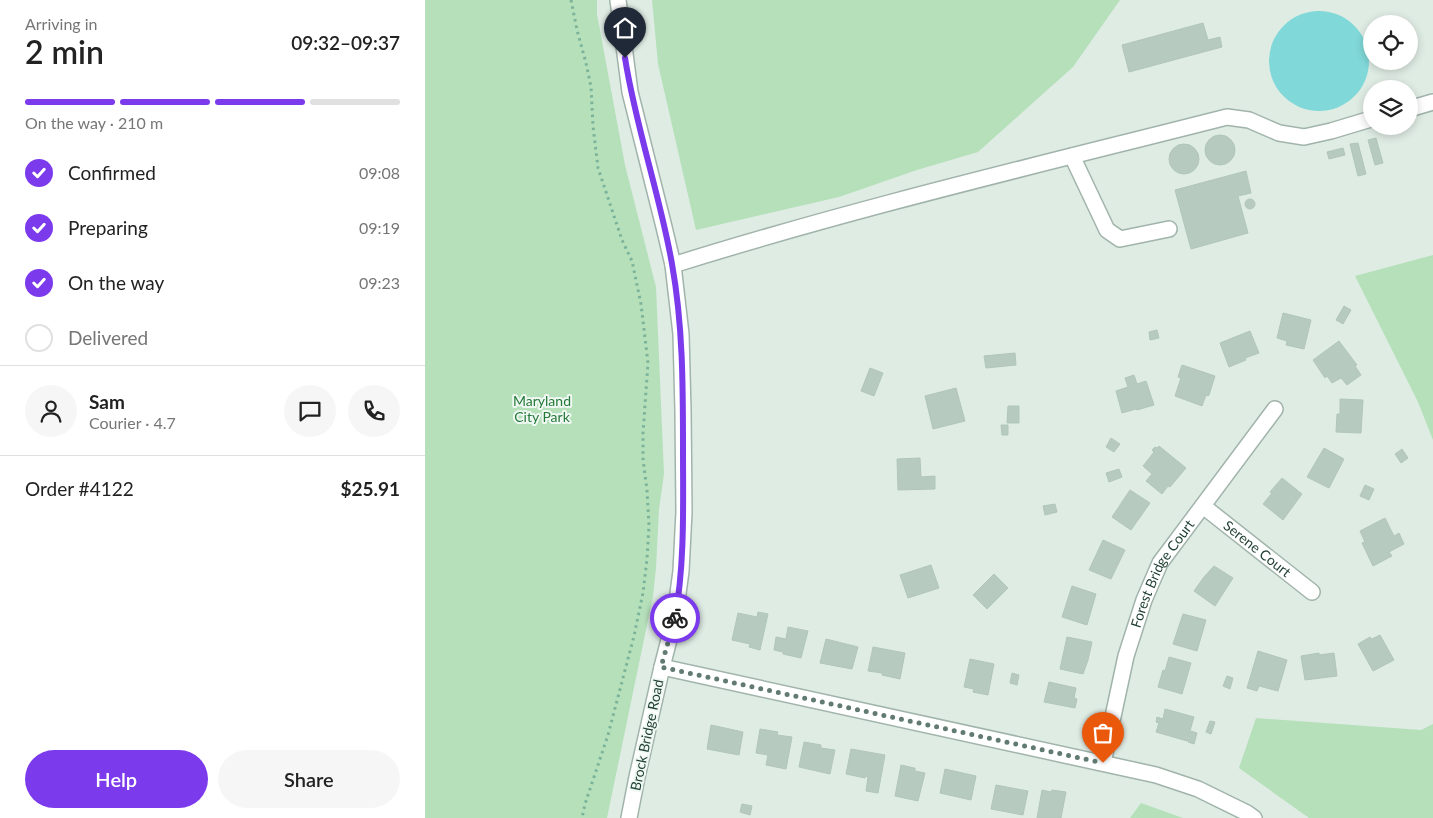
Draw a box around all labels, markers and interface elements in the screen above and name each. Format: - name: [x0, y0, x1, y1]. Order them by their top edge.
- pin: [604, 7, 646, 58]
- text: Arriving in: [25, 14, 98, 33]
- icon: home: [611, 14, 639, 42]
- map controls: [1363, 15, 1418, 135]
- button: locate: [1363, 15, 1418, 70]
- text: 09:32–09:37: [291, 31, 400, 54]
- text: 2 min: [25, 32, 104, 71]
- button: layers: [1363, 80, 1418, 135]
- text: On the way · 210 m: [25, 113, 163, 132]
- icon: check: [25, 159, 53, 187]
- text: Confirmed: [68, 161, 156, 184]
- text: 09:08: [359, 163, 400, 182]
- icon: check: [25, 214, 53, 242]
- text: Preparing: [68, 216, 148, 239]
- text: 09:19: [359, 218, 400, 237]
- icon: check: [25, 269, 53, 297]
- text: On the way: [68, 271, 164, 294]
- text: 09:23: [359, 273, 400, 292]
- text: Delivered: [68, 326, 148, 349]
- button: person: [25, 385, 77, 437]
- button: chat: [284, 385, 336, 437]
- button: phone: [348, 385, 400, 437]
- text: Sam: [89, 390, 125, 413]
- park label: Maryland City Park: [513, 392, 571, 425]
- text: Courier · 4.7: [89, 413, 176, 432]
- text: Order #4122: [25, 477, 134, 500]
- text: $25.91: [340, 477, 400, 500]
- street label: Forest Bridge Court: [1127, 516, 1197, 630]
- street label: Serene Court: [1220, 517, 1295, 580]
- courier: [650, 593, 700, 643]
- icon: bike: [661, 604, 689, 632]
- street label: Brock Bridge Road: [626, 678, 667, 792]
- pin: [1082, 712, 1124, 763]
- icon: bag: [1089, 719, 1117, 747]
- button: Help: [25, 750, 208, 808]
- button: Share: [218, 750, 400, 808]

